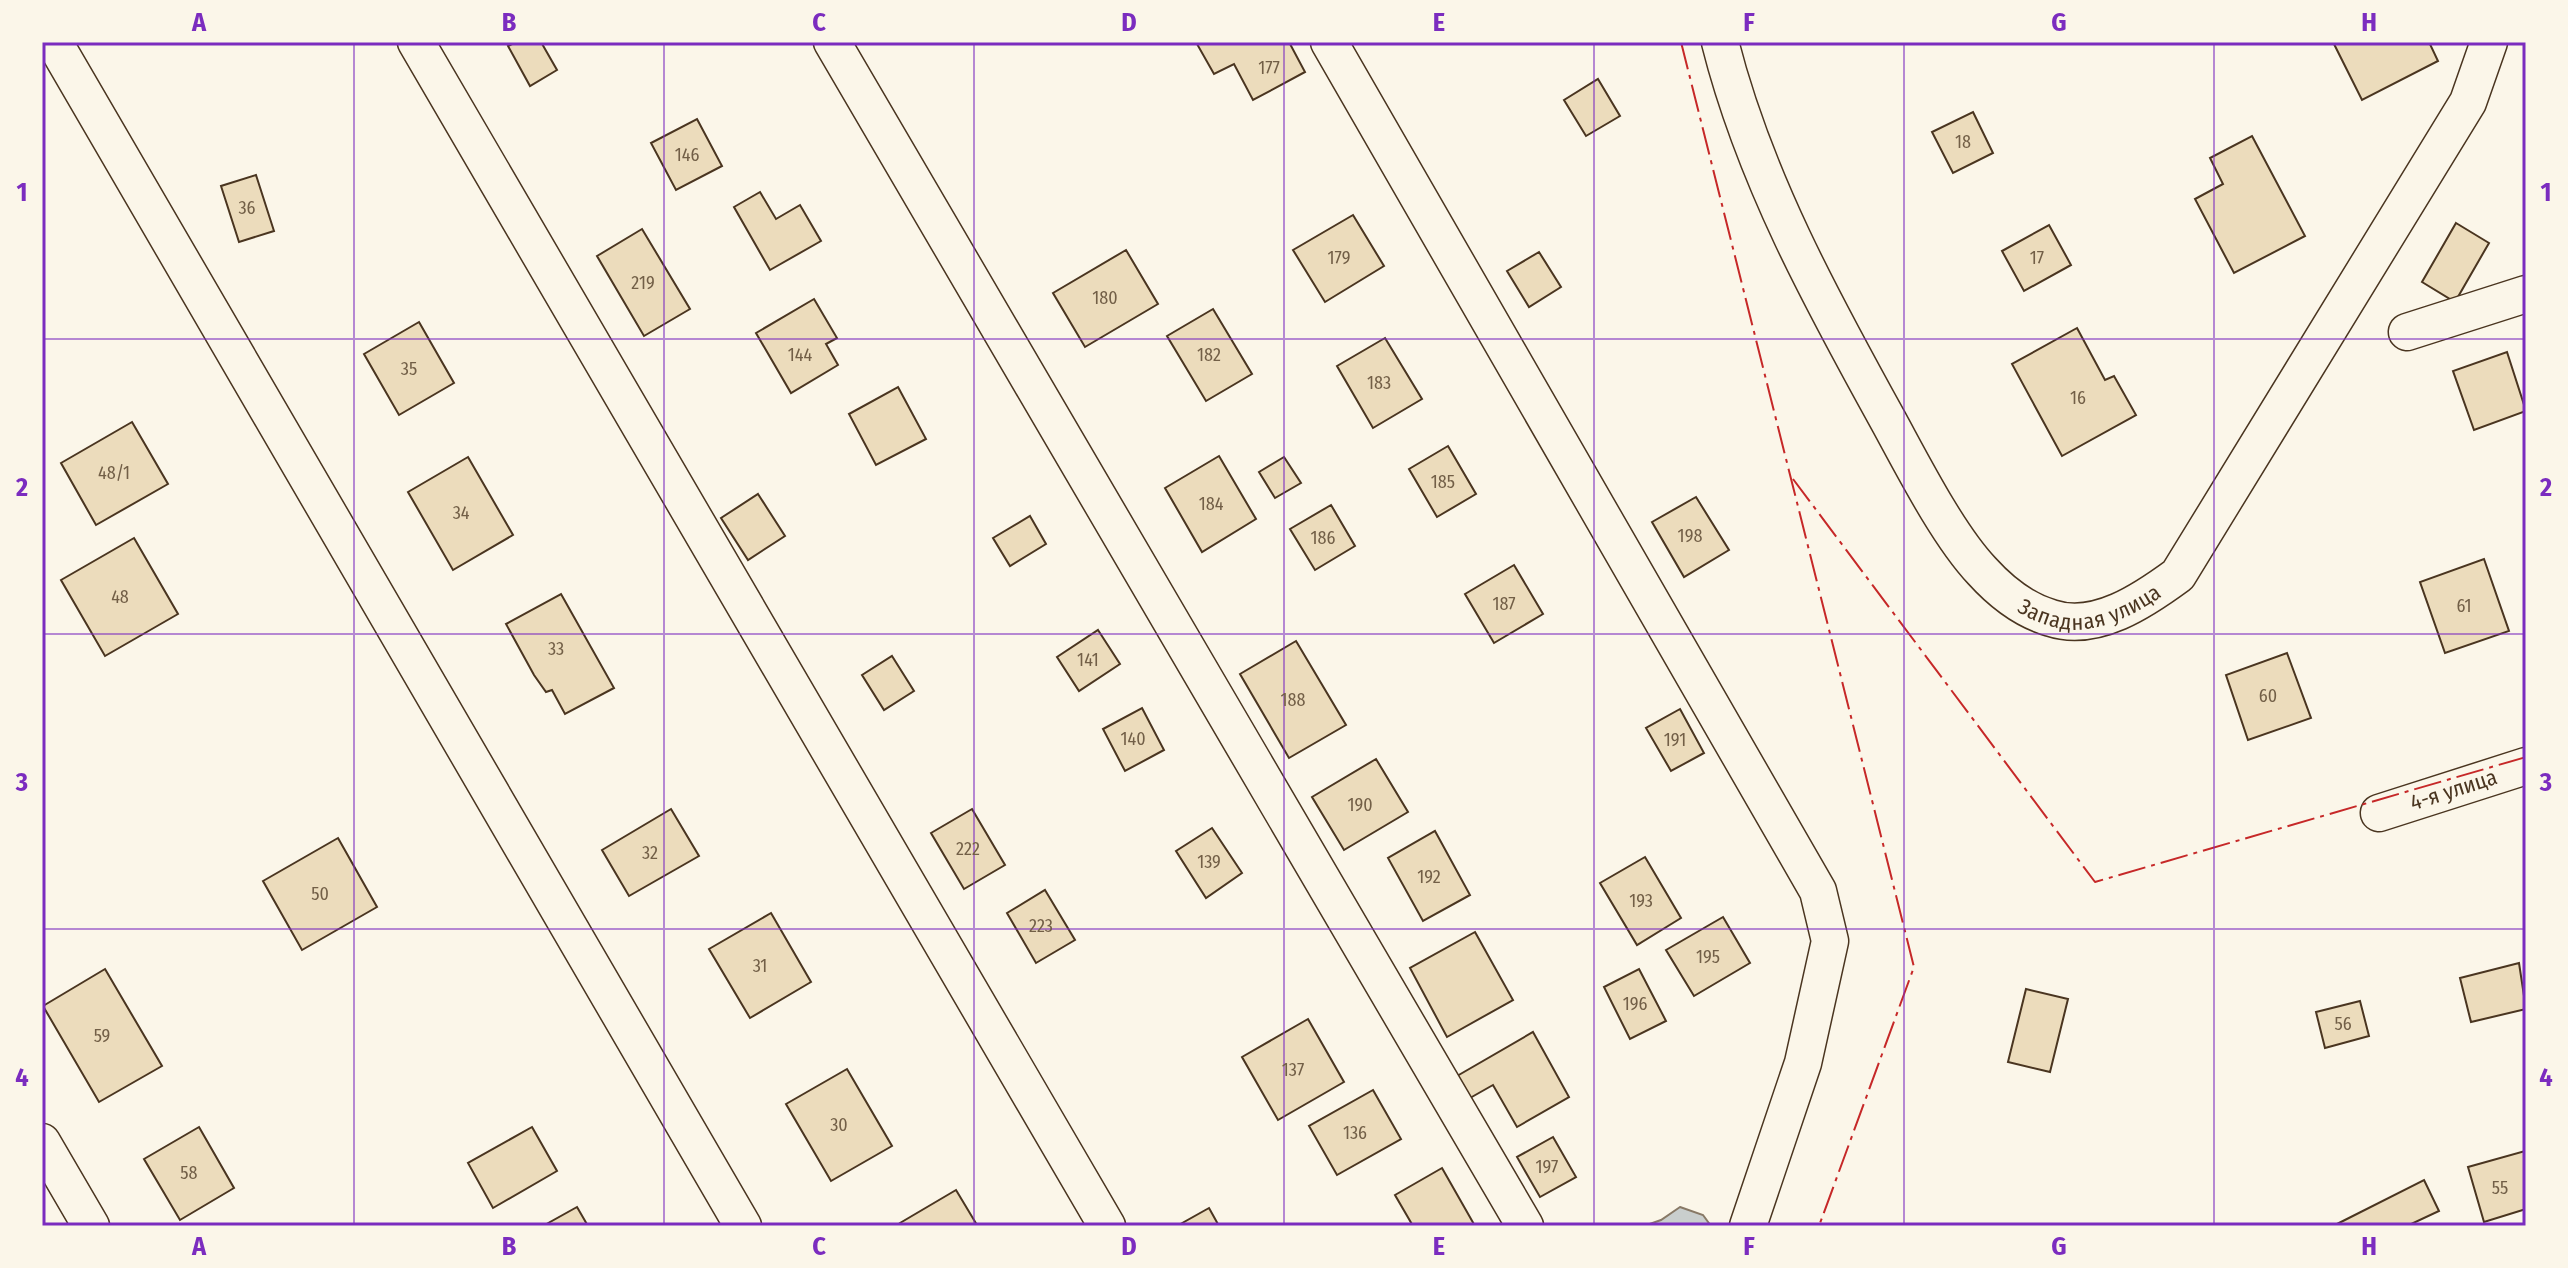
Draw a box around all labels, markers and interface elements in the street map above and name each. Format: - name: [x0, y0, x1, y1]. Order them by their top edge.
- text: A: [191, 7, 207, 38]
- text: B: [502, 7, 517, 38]
- text: C: [812, 7, 826, 38]
- text: D: [1121, 7, 1137, 38]
- text: E: [1433, 7, 1445, 38]
- text: F: [1743, 7, 1755, 38]
- text: G: [2051, 7, 2067, 38]
- text: H: [2361, 7, 2377, 38]
- house number: 177: [1258, 57, 1280, 79]
- house number: 18: [1955, 131, 1971, 153]
- house number: 146: [675, 144, 699, 166]
- text: 1: [17, 177, 28, 208]
- text: 1: [2541, 177, 2552, 208]
- house number: 36: [238, 197, 256, 219]
- house number: 179: [1328, 247, 1350, 269]
- house number: 17: [2030, 247, 2044, 269]
- house number: 219: [631, 272, 655, 294]
- house number: 180: [1092, 287, 1118, 309]
- house number: 144: [788, 344, 813, 366]
- house number: 182: [1197, 344, 1221, 366]
- house number: 35: [401, 358, 417, 380]
- house number: 183: [1367, 372, 1391, 394]
- house number: 16: [2070, 387, 2086, 409]
- house number: 48/1: [98, 462, 130, 484]
- house number: 185: [1431, 471, 1455, 493]
- text: 2: [15, 472, 28, 503]
- text: 2: [2539, 472, 2552, 503]
- house number: 184: [1199, 493, 1224, 515]
- house number: 34: [453, 502, 470, 524]
- house number: 198: [1678, 525, 1702, 547]
- house number: 186: [1311, 527, 1336, 549]
- street label: Западная улица: [2013, 578, 2166, 636]
- house number: 48: [111, 586, 129, 608]
- house number: 187: [1492, 593, 1516, 615]
- house number: 61: [2456, 595, 2472, 617]
- house number: 33: [548, 638, 564, 660]
- house number: 141: [1077, 649, 1099, 671]
- house number: 60: [2259, 685, 2277, 707]
- house number: 188: [1280, 689, 1306, 711]
- house number: 140: [1120, 728, 1146, 750]
- house number: 191: [1664, 729, 1686, 751]
- street label: 4-я улица: [2407, 763, 2500, 816]
- text: 3: [15, 767, 28, 798]
- text: 3: [2539, 767, 2552, 798]
- house number: 190: [1347, 794, 1373, 816]
- house number: 222: [956, 838, 980, 860]
- house number: 32: [642, 842, 658, 864]
- house number: 139: [1197, 851, 1221, 873]
- house number: 192: [1417, 866, 1441, 888]
- house number: 50: [311, 883, 329, 905]
- house number: 193: [1629, 890, 1653, 912]
- house number: 223: [1029, 915, 1053, 937]
- house number: 195: [1696, 946, 1720, 968]
- house number: 31: [753, 955, 767, 977]
- house number: 196: [1623, 993, 1647, 1015]
- house number: 56: [2334, 1013, 2352, 1035]
- house number: 59: [94, 1025, 110, 1047]
- house number: 137: [1282, 1059, 1304, 1081]
- text: 4: [15, 1062, 29, 1093]
- text: 4: [2539, 1062, 2553, 1093]
- house number: 30: [830, 1114, 848, 1136]
- house number: 136: [1343, 1122, 1367, 1144]
- house number: 197: [1536, 1156, 1558, 1178]
- house number: 58: [180, 1162, 198, 1184]
- house number: 55: [2492, 1177, 2508, 1199]
- text: A: [191, 1231, 207, 1262]
- text: B: [502, 1231, 517, 1262]
- text: C: [812, 1231, 826, 1262]
- text: D: [1121, 1231, 1137, 1262]
- text: E: [1433, 1231, 1445, 1262]
- text: F: [1743, 1231, 1755, 1262]
- text: G: [2051, 1231, 2067, 1262]
- text: H: [2361, 1231, 2377, 1262]

